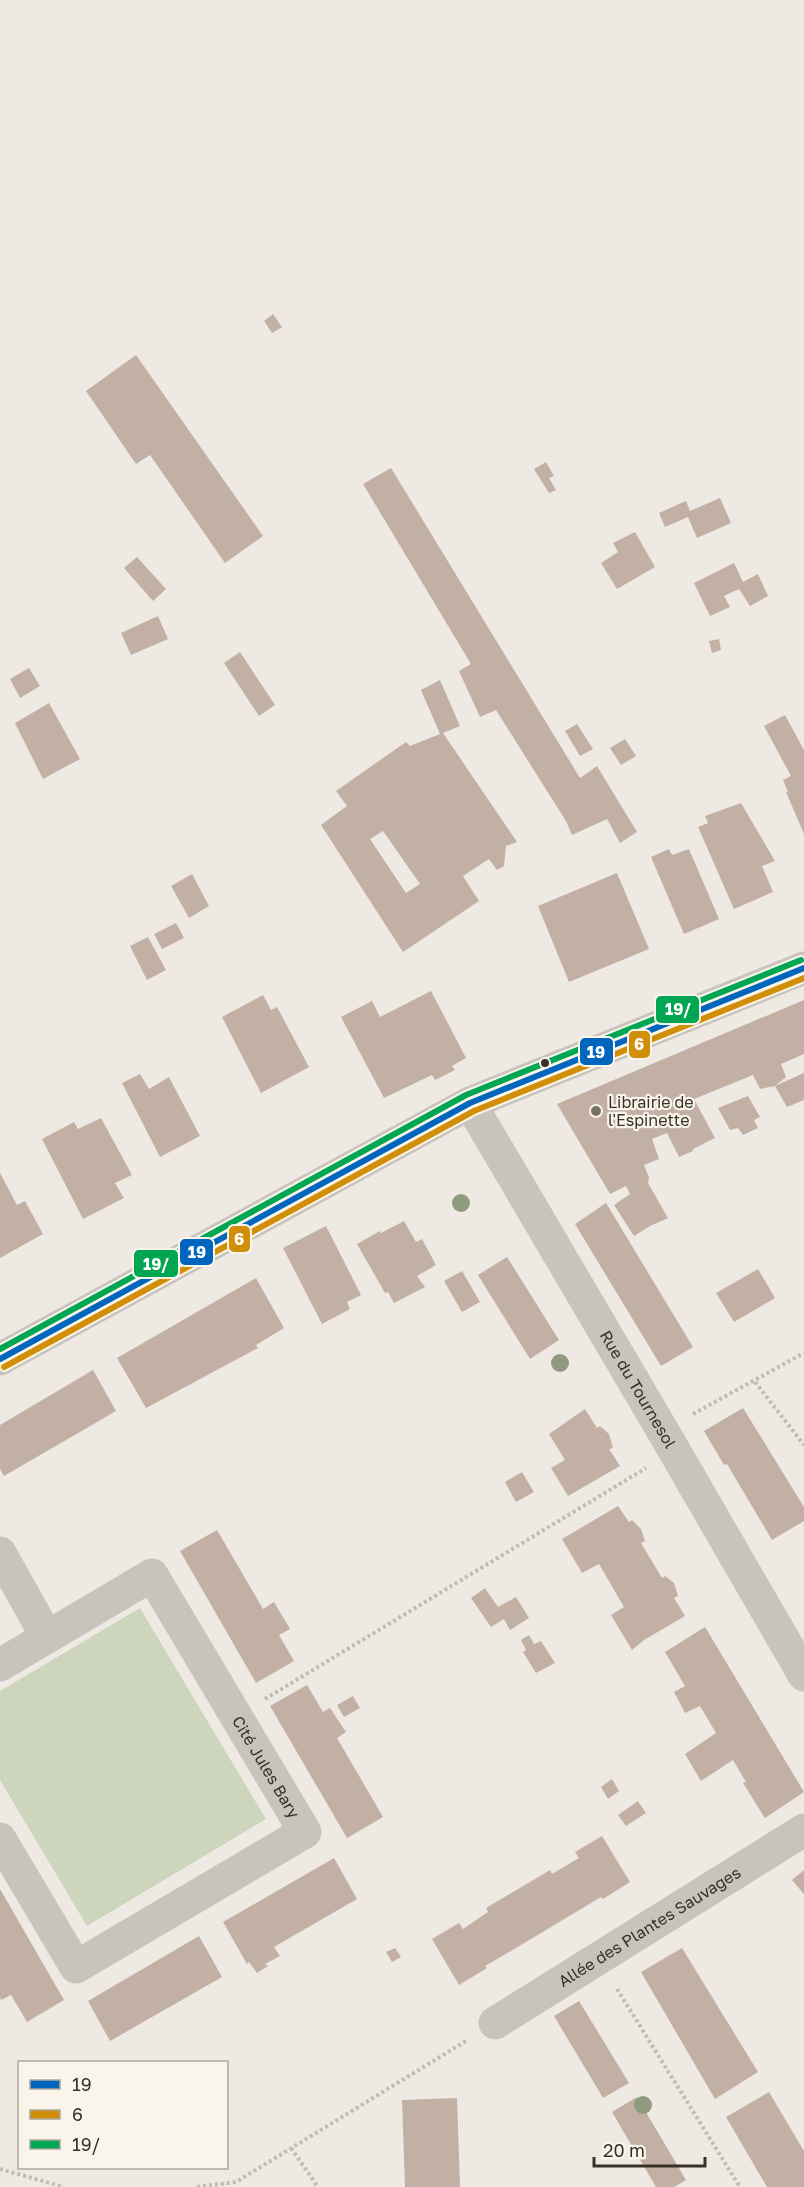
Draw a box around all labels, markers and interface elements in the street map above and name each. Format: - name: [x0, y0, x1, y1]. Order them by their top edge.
- line badge: 19/: [655, 995, 700, 1024]
- text: 19/: [665, 999, 691, 1019]
- line badge: 6: [628, 1030, 651, 1059]
- text: 6: [634, 1034, 644, 1054]
- line badge: 19: [579, 1037, 614, 1066]
- text: 19: [587, 1042, 605, 1062]
- unlabelled marker: [539, 1057, 551, 1069]
- place label: Librairie de l'Espinette: [608, 1092, 694, 1130]
- marker: Librairie de l'Espinette: [589, 1104, 603, 1118]
- line badge: 6: [228, 1225, 251, 1253]
- text: 6: [234, 1229, 244, 1249]
- line badge: 19: [179, 1238, 214, 1266]
- text: 19: [188, 1242, 206, 1262]
- line badge: 19/: [133, 1249, 179, 1278]
- text: 19/: [143, 1254, 169, 1274]
- street label: Rue du Tournesol: [596, 1327, 681, 1452]
- street label: Cité Jules Bary: [228, 1712, 304, 1822]
- street label: Allée des Plantes Sauvages: [554, 1862, 744, 1991]
- legend: [18, 2061, 228, 2169]
- text: 19: [72, 2073, 92, 2095]
- text: 6: [72, 2103, 83, 2125]
- scale bar: [594, 2130, 705, 2168]
- text: 19/: [72, 2133, 100, 2155]
- text: 20 m: [603, 2139, 645, 2161]

